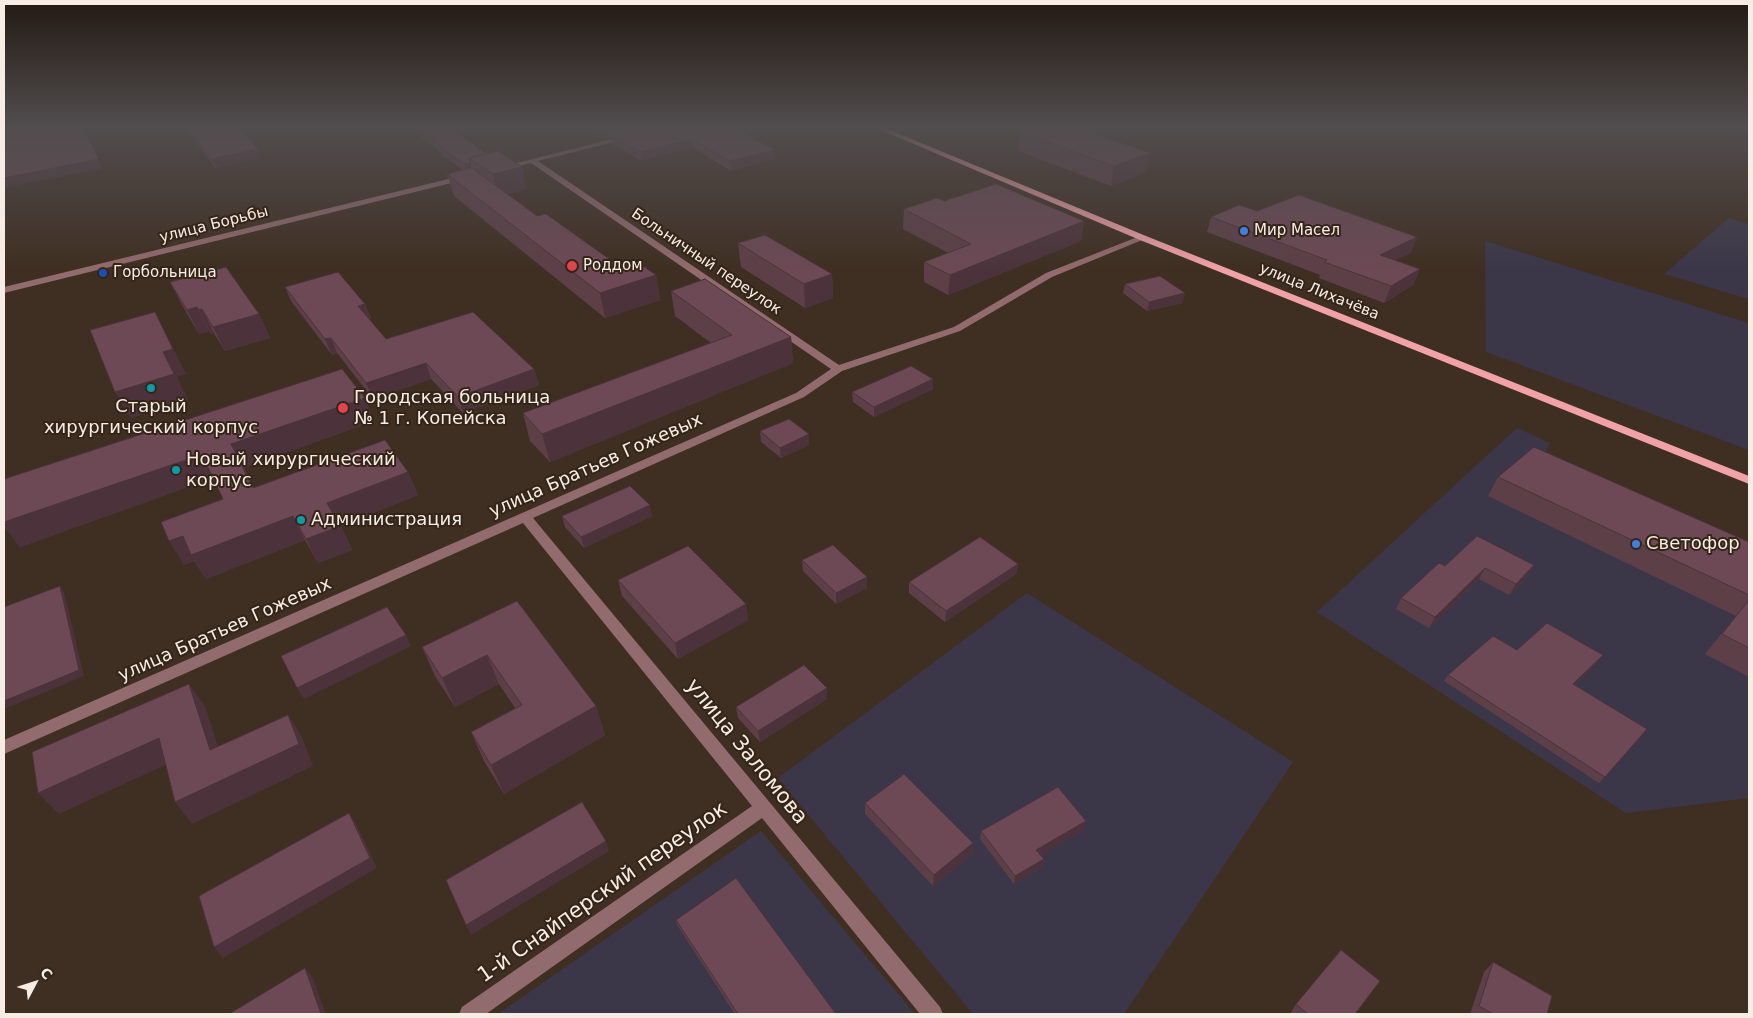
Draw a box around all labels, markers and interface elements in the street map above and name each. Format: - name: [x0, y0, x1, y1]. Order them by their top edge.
- street label: улица Борьбы: [158, 203, 270, 247]
- street label: Больничный переулок: [628, 205, 784, 319]
- place label: Мир Масел: [1254, 222, 1340, 240]
- marker: Мир Масел: [1238, 225, 1250, 237]
- place label: Роддом: [583, 257, 642, 275]
- marker: Роддом: [565, 259, 579, 273]
- street label: улица Лихачёва: [1256, 260, 1382, 324]
- place label: Горбольница: [113, 264, 217, 282]
- marker: Горбольница: [97, 267, 109, 279]
- marker: Старый хирургический корпус: [145, 382, 157, 394]
- place label: Городская больница № 1 г. Копейска: [354, 387, 550, 429]
- place label: Старый хирургический корпус: [44, 396, 258, 438]
- marker: Городская больница № 1 г. Копейска: [336, 401, 350, 415]
- street label: улица Братьев Гожевых: [486, 409, 706, 523]
- place label: Новый хирургический корпус: [186, 449, 396, 492]
- marker: Новый хирургический корпус: [170, 464, 182, 476]
- place label: Администрация: [311, 509, 462, 531]
- marker: Администрация: [295, 514, 307, 526]
- place label: Светофор: [1646, 533, 1740, 555]
- marker: Светофор: [1630, 538, 1642, 550]
- street label: улица Братьев Гожевых: [115, 573, 335, 687]
- street label: улица Заломова: [680, 674, 812, 830]
- street label: 1-й Снайперский переулок: [473, 797, 733, 989]
- north arrow: [10, 958, 60, 1008]
- text: С: [37, 964, 56, 982]

